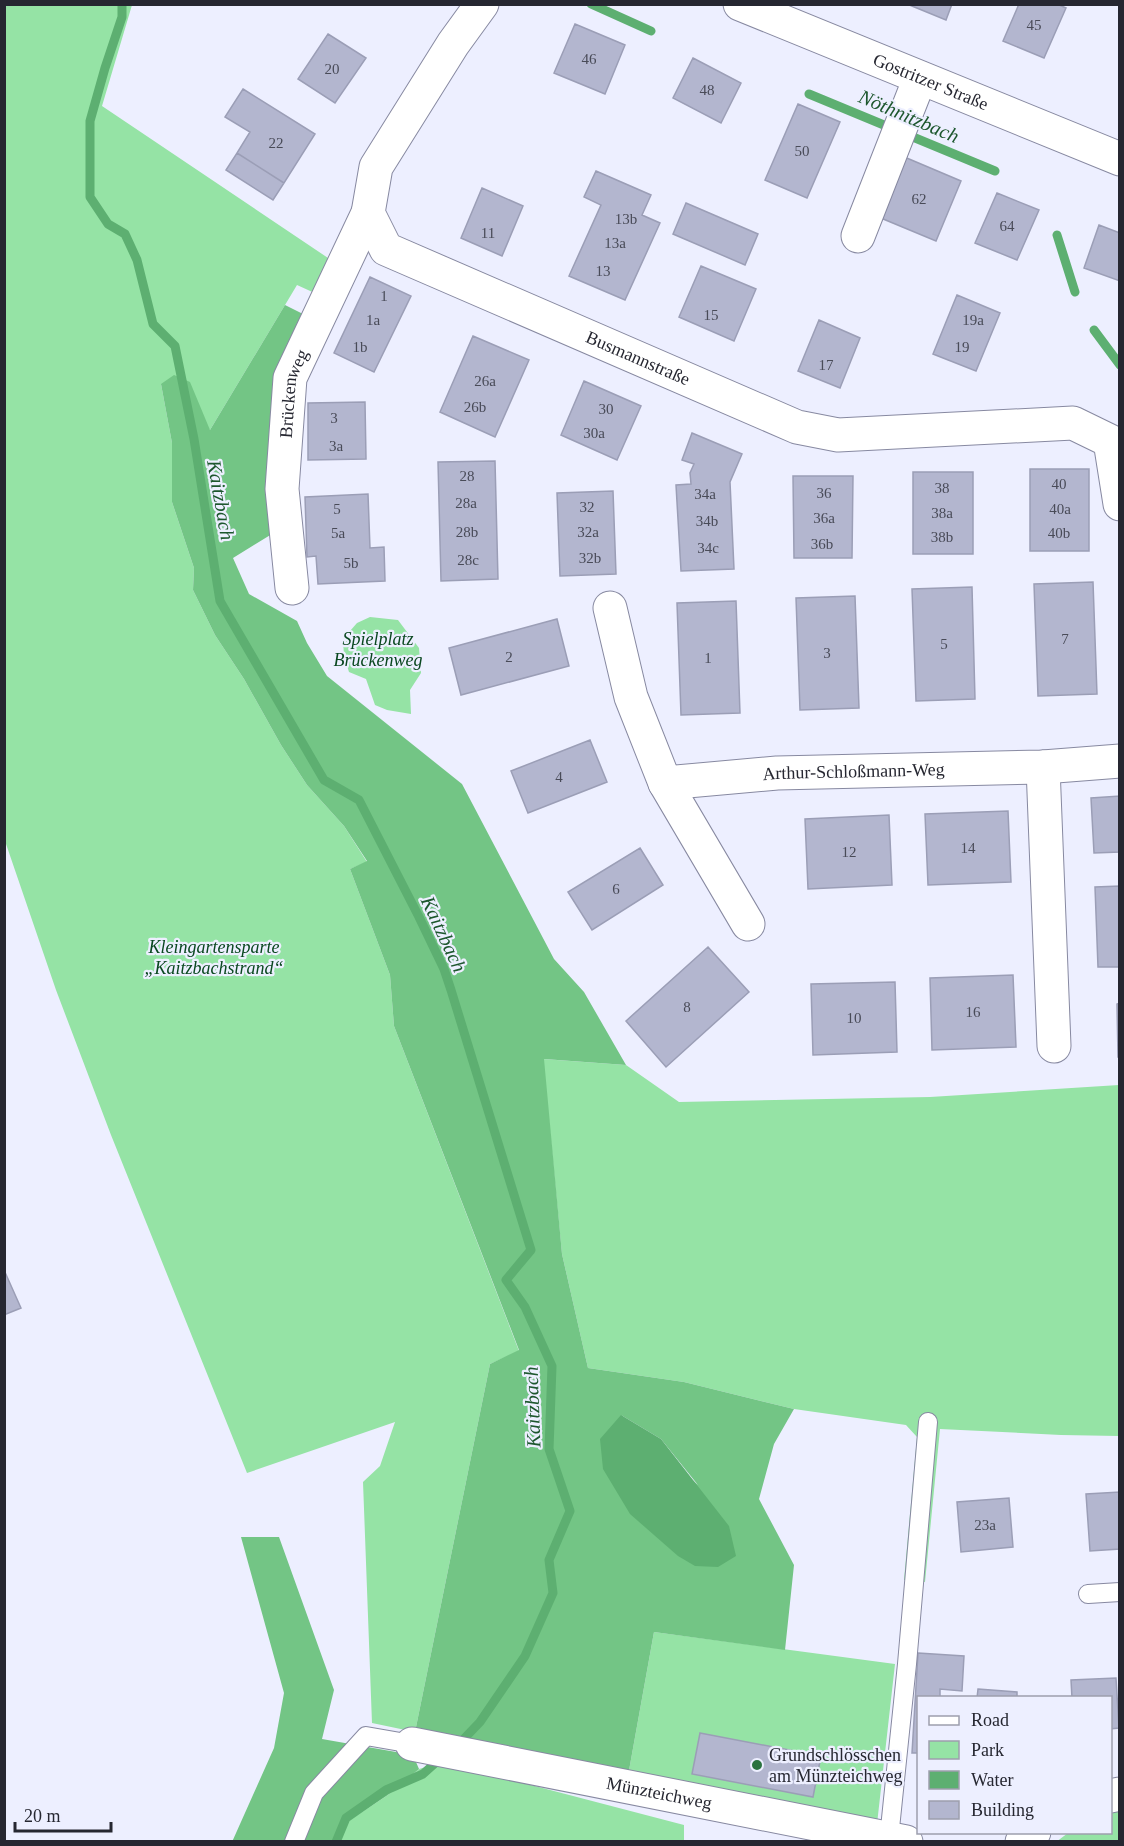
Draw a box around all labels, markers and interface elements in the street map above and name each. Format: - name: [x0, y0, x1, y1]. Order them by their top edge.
- house number: 45: [1027, 17, 1042, 33]
- street label: Gostritzer Straße: [870, 49, 991, 114]
- house number: 46: [582, 51, 597, 67]
- house number: 20: [325, 61, 340, 77]
- house number: 48: [700, 82, 715, 98]
- water label: Nöthnitzbach: [855, 85, 962, 147]
- house number: 22: [269, 135, 284, 151]
- house number: 50: [795, 143, 810, 159]
- house number: 62: [912, 191, 927, 207]
- house number: 13b: [615, 211, 637, 227]
- house number: 64: [1000, 218, 1015, 234]
- house number: 11: [481, 225, 495, 241]
- house number: 13a: [604, 235, 626, 251]
- house number: 13: [596, 263, 611, 279]
- house number: 1: [380, 288, 388, 304]
- house number: 15: [704, 307, 719, 323]
- house number: 1a: [366, 312, 380, 328]
- house number: 19a: [962, 312, 984, 328]
- street label: Busmannstraße: [583, 327, 693, 389]
- house number: 1b: [353, 339, 368, 355]
- house number: 19: [955, 339, 970, 355]
- street label: Brückenweg: [276, 346, 312, 439]
- house number: 17: [819, 357, 834, 373]
- house number: 26a: [474, 373, 496, 389]
- house number: 26b: [464, 399, 486, 415]
- house number: 30: [599, 401, 614, 417]
- house number: 3: [330, 410, 338, 426]
- house number: 30a: [583, 425, 605, 441]
- house number: 3a: [329, 438, 343, 454]
- water label: Kaitzbach: [203, 457, 239, 542]
- house number: 28: [460, 468, 475, 484]
- house number: 40: [1052, 476, 1067, 492]
- house number: 38: [935, 480, 950, 496]
- house number: 36: [817, 485, 832, 501]
- house number: 34a: [694, 486, 716, 502]
- house number: 28a: [455, 495, 477, 511]
- house number: 32: [580, 499, 595, 515]
- house number: 5: [333, 501, 341, 517]
- house number: 40a: [1049, 501, 1071, 517]
- house number: 38a: [931, 505, 953, 521]
- house number: 36a: [813, 510, 835, 526]
- house number: 34b: [696, 513, 718, 529]
- house number: 28b: [456, 524, 478, 540]
- house number: 32a: [577, 524, 599, 540]
- house number: 5a: [331, 525, 345, 541]
- house number: 40b: [1048, 525, 1070, 541]
- house number: 38b: [931, 529, 953, 545]
- house number: 36b: [811, 536, 833, 552]
- house number: 34c: [697, 540, 719, 556]
- house number: 32b: [579, 550, 601, 566]
- house number: 28c: [457, 552, 479, 568]
- house number: 5b: [344, 555, 359, 571]
- park label: Spielplatz Brückenweg: [334, 629, 422, 670]
- house number: 7: [1061, 631, 1069, 647]
- house number: 5: [940, 636, 948, 652]
- house number: 3: [823, 645, 831, 661]
- house number: 2: [505, 649, 513, 665]
- house number: 1: [704, 650, 712, 666]
- street label: Arthur-Schloßmann-Weg: [762, 759, 945, 784]
- house number: 4: [555, 769, 563, 785]
- house number: 14: [961, 840, 976, 856]
- house number: 12: [842, 844, 857, 860]
- house number: 6: [612, 881, 620, 897]
- water label: Kaitzbach: [416, 892, 471, 975]
- park label: Kleingartensparte „Kaitzbachstrand“: [144, 937, 284, 978]
- house number: 8: [683, 999, 691, 1015]
- house number: 16: [966, 1004, 981, 1020]
- house number: 10: [847, 1010, 862, 1026]
- water label: Kaitzbach: [520, 1366, 544, 1449]
- house number: 23a: [974, 1517, 996, 1533]
- legend: [917, 1696, 1112, 1834]
- text: Road: [971, 1710, 1009, 1730]
- text: Park: [971, 1740, 1004, 1760]
- place label: Grundschlösschen am Münzteichweg: [769, 1745, 902, 1786]
- marker: Grundschlösschen am Münzteichweg: [750, 1758, 764, 1772]
- text: Water: [971, 1770, 1014, 1790]
- street label: Münzteichweg: [605, 1773, 714, 1813]
- scale bar: [15, 1795, 111, 1833]
- text: Building: [971, 1800, 1034, 1820]
- text: 20 m: [24, 1806, 61, 1826]

